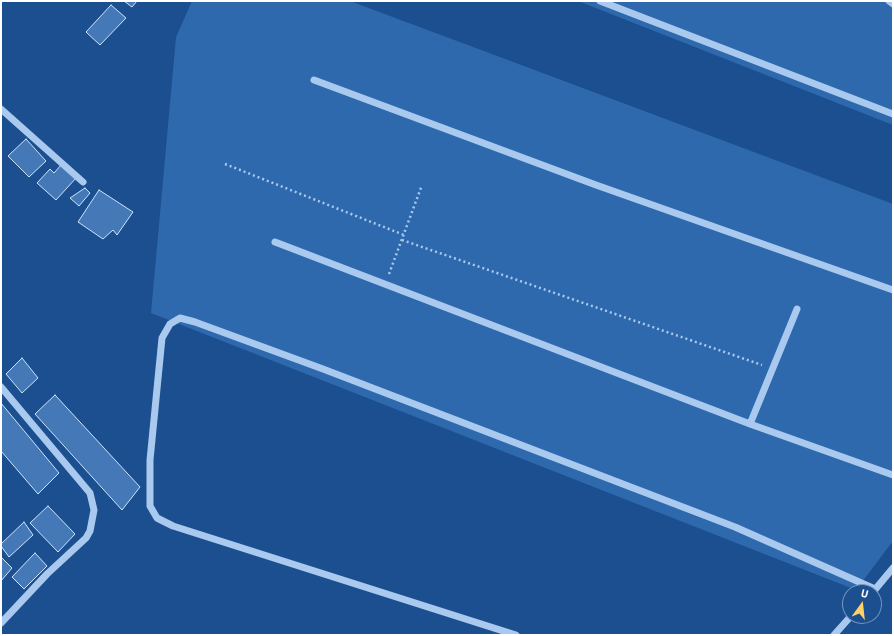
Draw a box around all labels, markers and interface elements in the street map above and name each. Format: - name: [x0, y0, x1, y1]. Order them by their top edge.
- north arrow: [842, 584, 882, 624]
- text: U: [859, 585, 870, 602]

